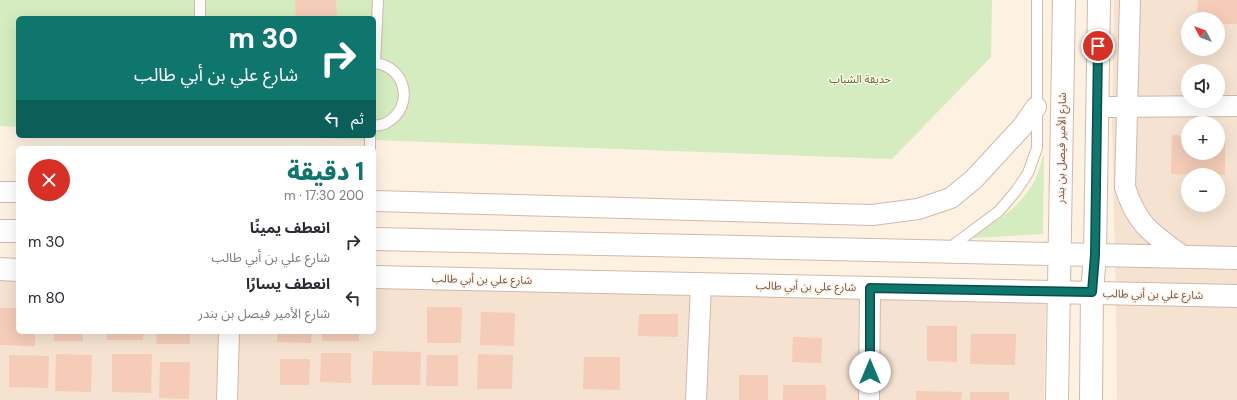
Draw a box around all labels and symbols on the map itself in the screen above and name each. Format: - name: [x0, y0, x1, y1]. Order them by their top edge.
- north arrow: [1181, 12, 1225, 56]
- pin: [1081, 29, 1115, 63]
- park label: حديقة الشباب: [829, 72, 892, 86]
- street label: شارع الأمير فيصل بن بندر: [1053, 92, 1070, 205]
- street label: شارع علي بن أبي طالب: [432, 271, 533, 289]
- street label: شارع علي بن أبي طالب: [756, 278, 857, 296]
- street label: شارع علي بن أبي طالب: [1103, 286, 1204, 304]
- position arrow: [849, 351, 891, 393]

